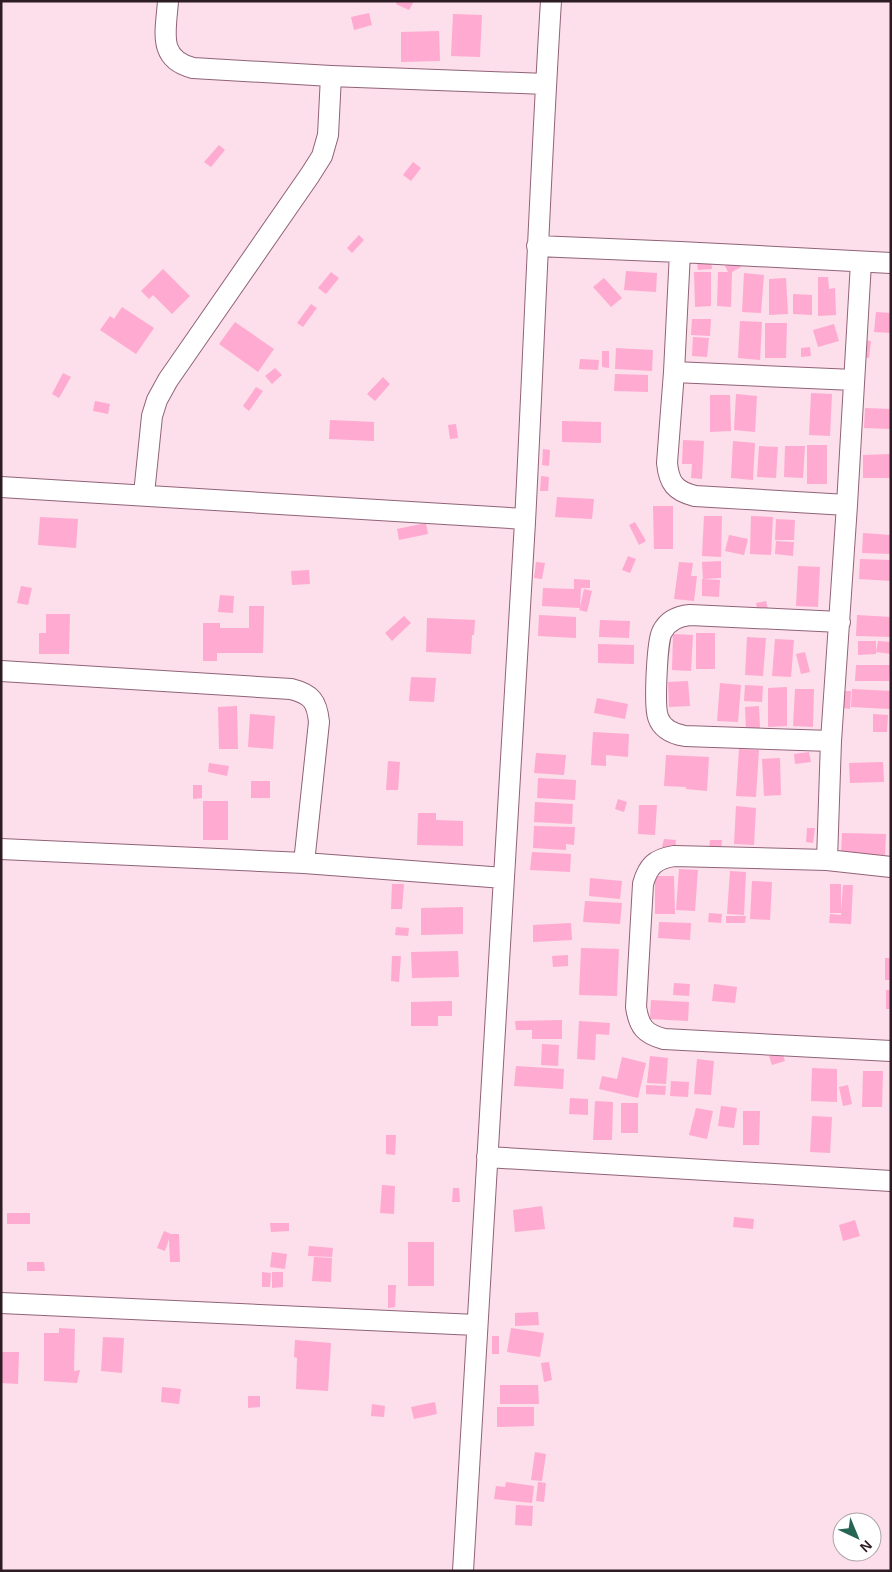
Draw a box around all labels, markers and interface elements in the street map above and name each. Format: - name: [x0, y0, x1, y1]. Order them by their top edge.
- north arrow: [832, 1512, 882, 1562]
- text: N: [857, 1537, 875, 1556]

